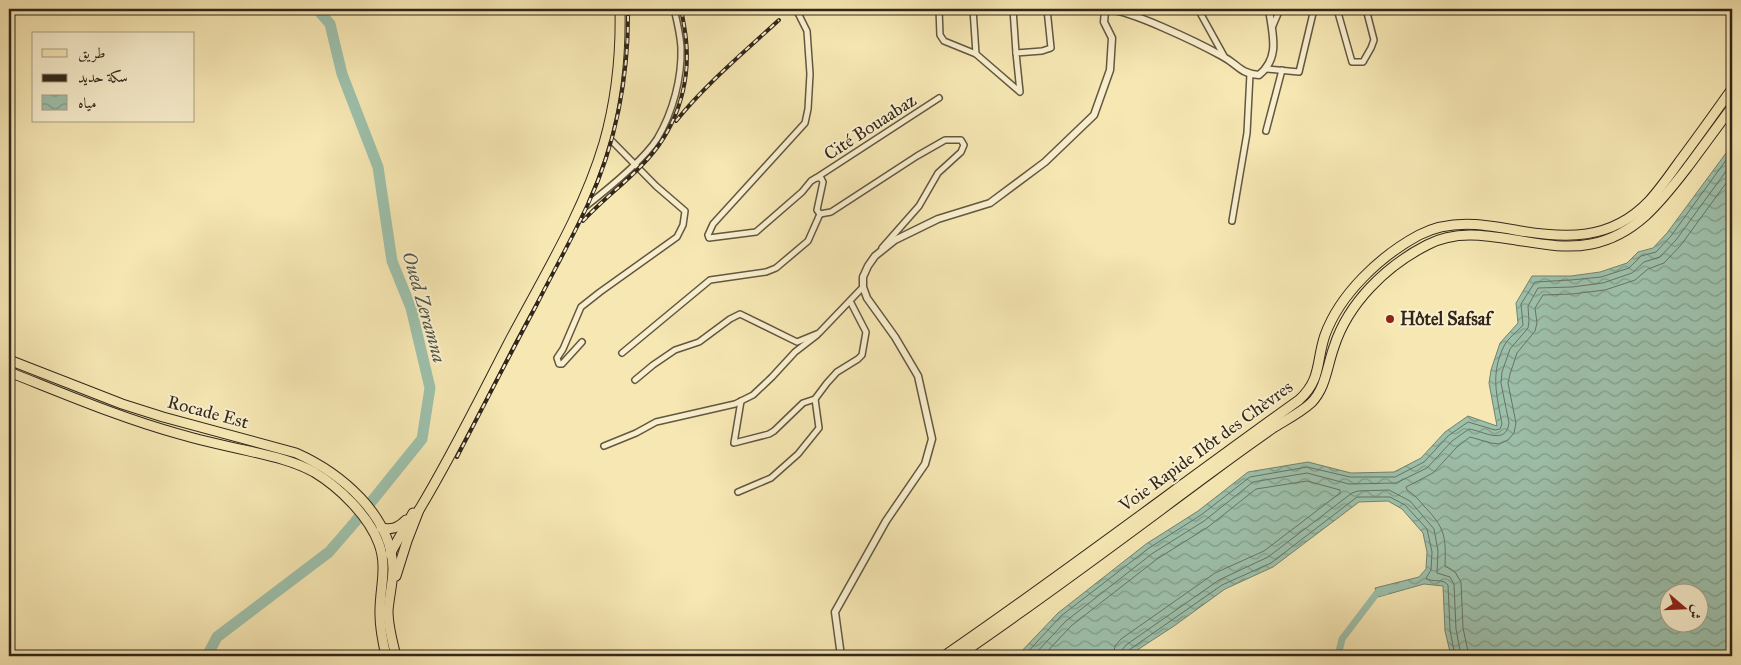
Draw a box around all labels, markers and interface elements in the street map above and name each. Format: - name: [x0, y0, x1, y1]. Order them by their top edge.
- legend: [32, 32, 195, 122]
- text: طريق: [78, 44, 105, 63]
- text: سكة حديد: [78, 68, 128, 86]
- street label: Cité Bouaabaz: [820, 89, 920, 165]
- text: مياه: [78, 94, 96, 112]
- water label: Oued Zeramna: [398, 249, 451, 365]
- place label: Hôtel Safsaf: [1400, 308, 1494, 330]
- marker: Hôtel Safsaf: [1384, 313, 1396, 325]
- street label: Voie Rapide Ilôt des Chèvres: [1114, 376, 1297, 517]
- street label: Rocade Est: [165, 391, 252, 434]
- north arrow: [1658, 582, 1708, 632]
- text: ش: [1685, 603, 1706, 622]

